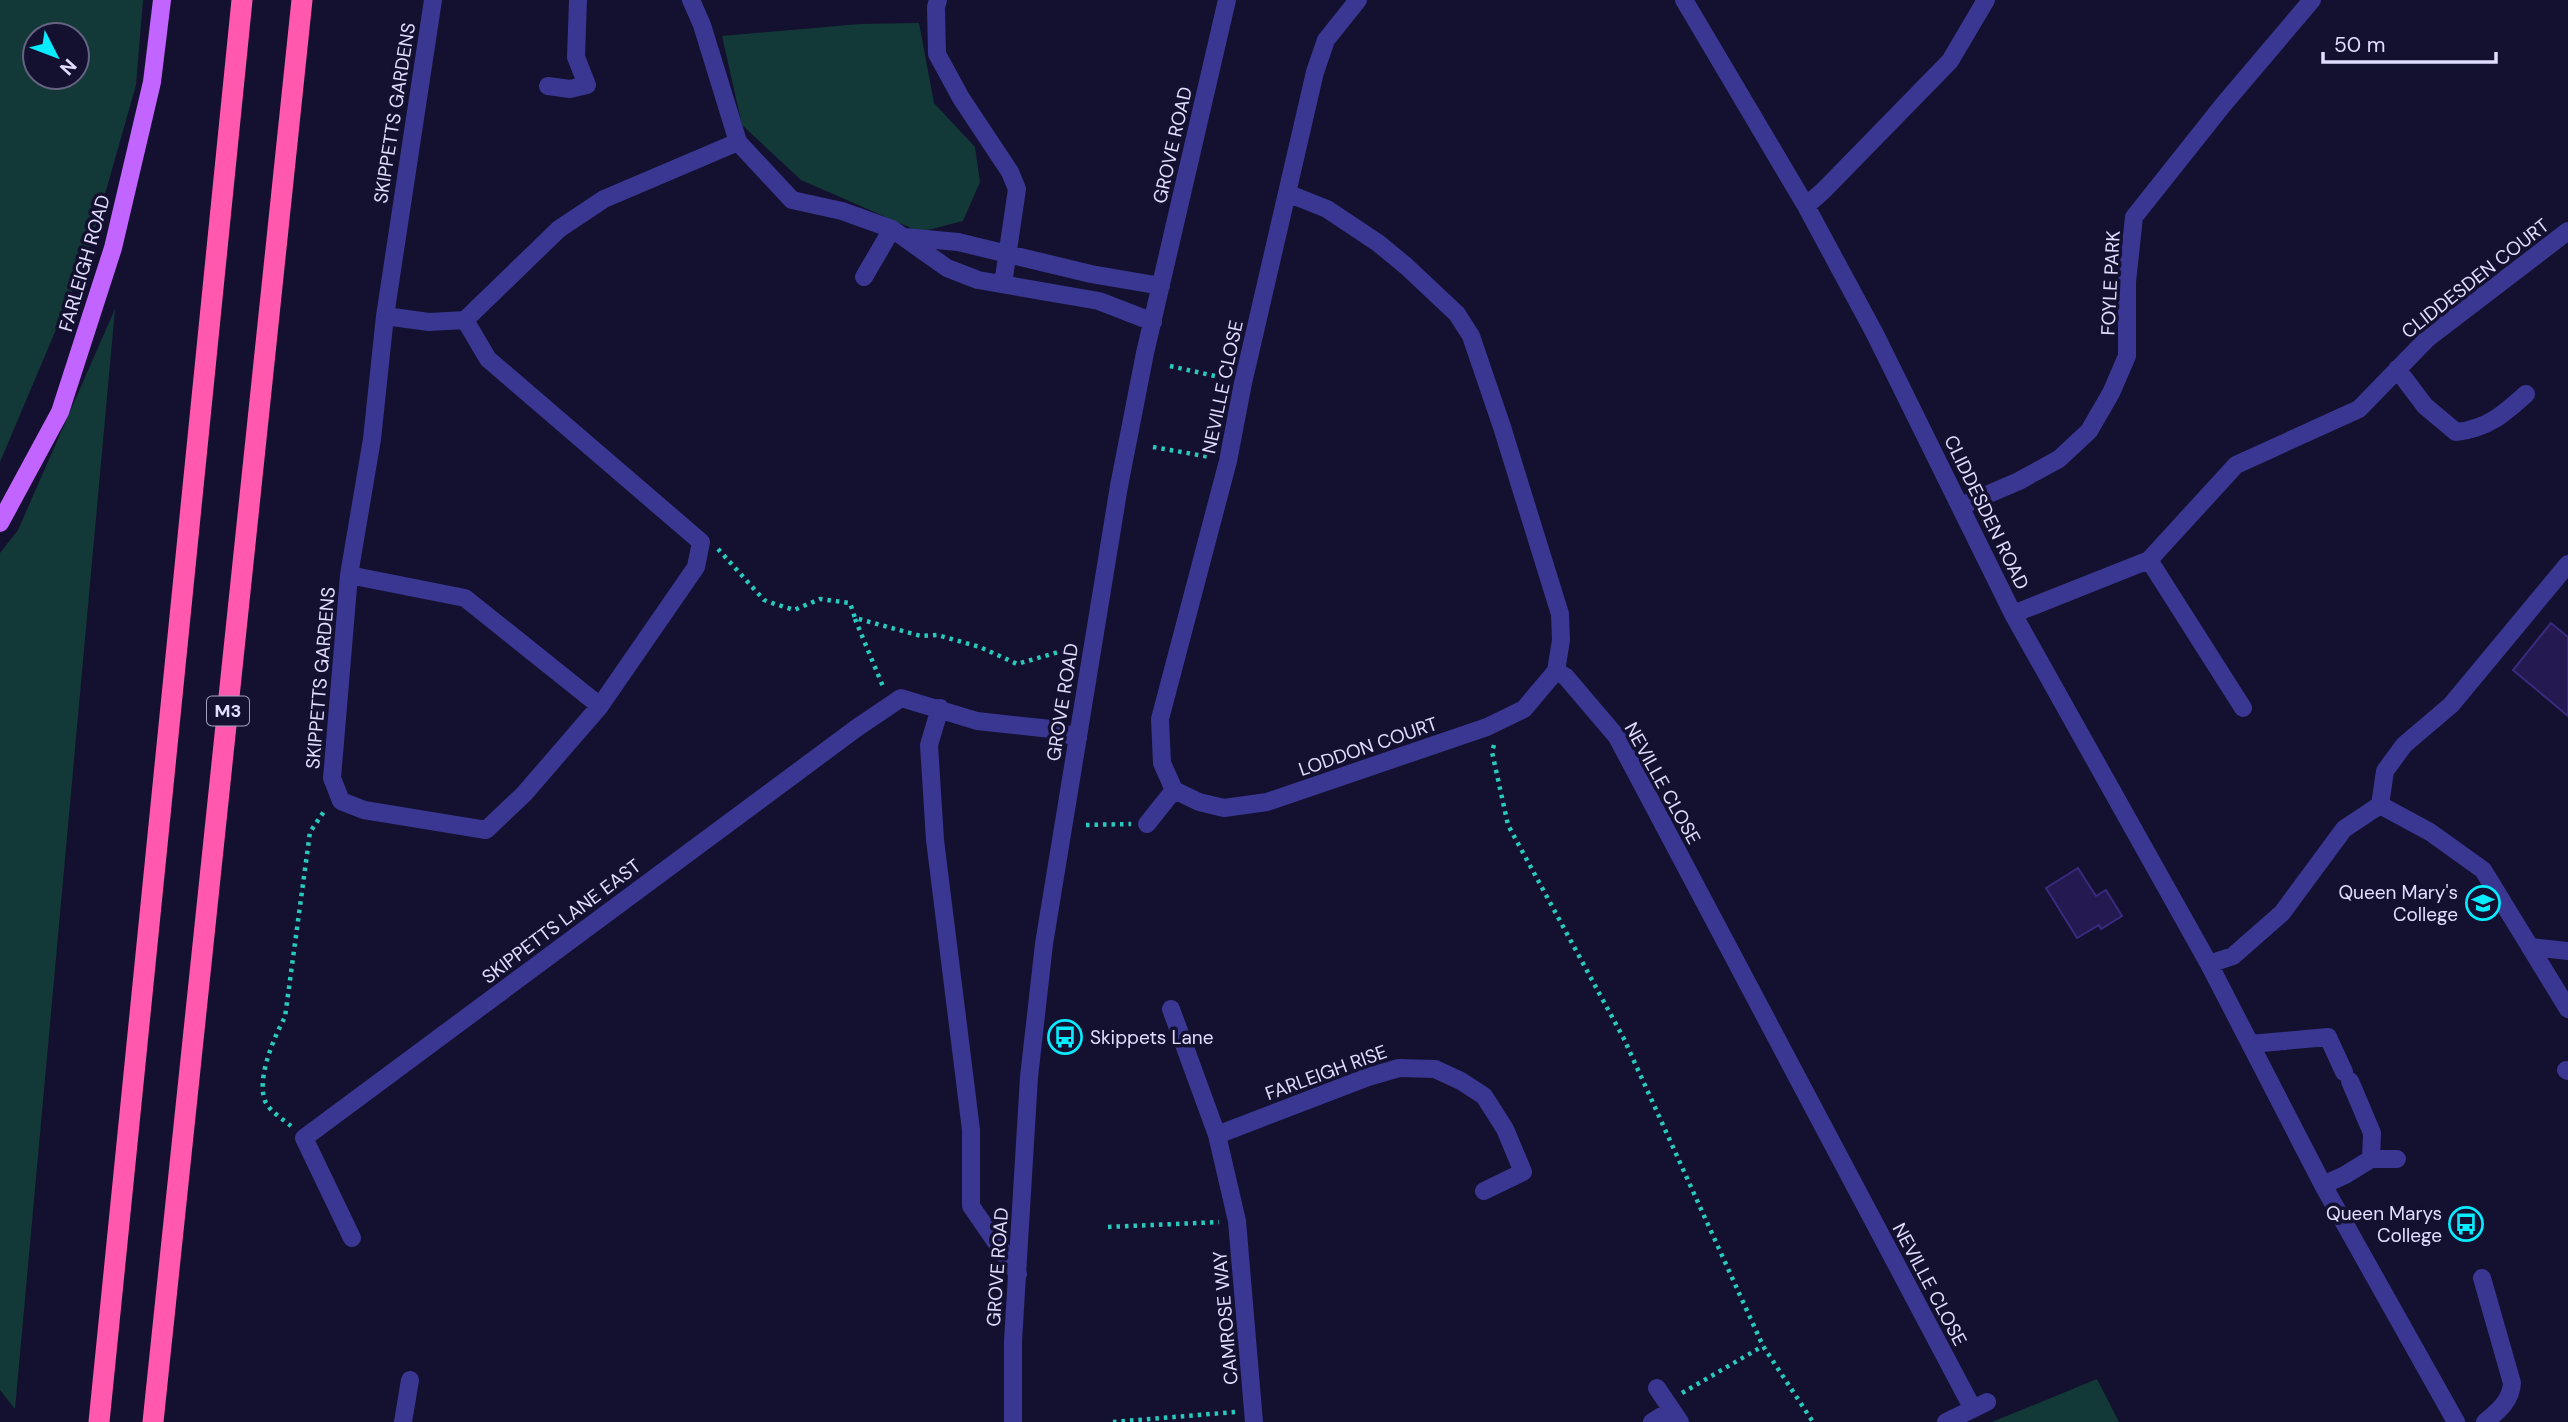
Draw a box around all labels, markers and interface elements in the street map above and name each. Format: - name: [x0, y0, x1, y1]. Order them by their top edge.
- north arrow: [21, 21, 91, 91]
- street label: SKIPPETTS GARDENS: [368, 21, 421, 205]
- scale bar: [2323, 21, 2496, 65]
- text: 50 m: [2334, 31, 2385, 59]
- text: N: [54, 54, 82, 81]
- street label: GROVE ROAD: [1147, 84, 1198, 206]
- street label: FARLEIGH ROAD: [53, 192, 116, 334]
- street label: CLIDDESDEN COURT: [2396, 213, 2554, 344]
- street label: FOYLE PARK: [2095, 230, 2126, 336]
- street label: NEVILLE CLOSE: [1196, 318, 1249, 456]
- street label: CLIDDESDEN ROAD: [1938, 431, 2035, 594]
- street label: SKIPPETTS GARDENS: [300, 586, 341, 770]
- street label: GROVE ROAD: [1041, 641, 1084, 763]
- road number: M3: [207, 696, 249, 726]
- street label: LODDON COURT: [1295, 711, 1441, 782]
- street label: NEVILLE CLOSE: [1619, 718, 1706, 849]
- street label: SKIPPETTS LANE EAST: [477, 853, 646, 989]
- place label: Queen Mary's College: [2338, 880, 2458, 927]
- school or university icon: Queen Mary's College: [2464, 884, 2502, 922]
- bus stop icon: Skippets Lane: [1046, 1018, 1084, 1056]
- place label: Skippets Lane: [1090, 1025, 1214, 1050]
- street label: FARLEIGH RISE: [1262, 1039, 1390, 1106]
- place label: Queen Marys College: [2326, 1201, 2442, 1248]
- bus stop icon: Queen Marys College: [2447, 1205, 2485, 1243]
- street label: GROVE ROAD: [981, 1207, 1014, 1327]
- street label: NEVILLE CLOSE: [1887, 1218, 1972, 1350]
- street label: CAMROSE WAY: [1207, 1250, 1244, 1386]

